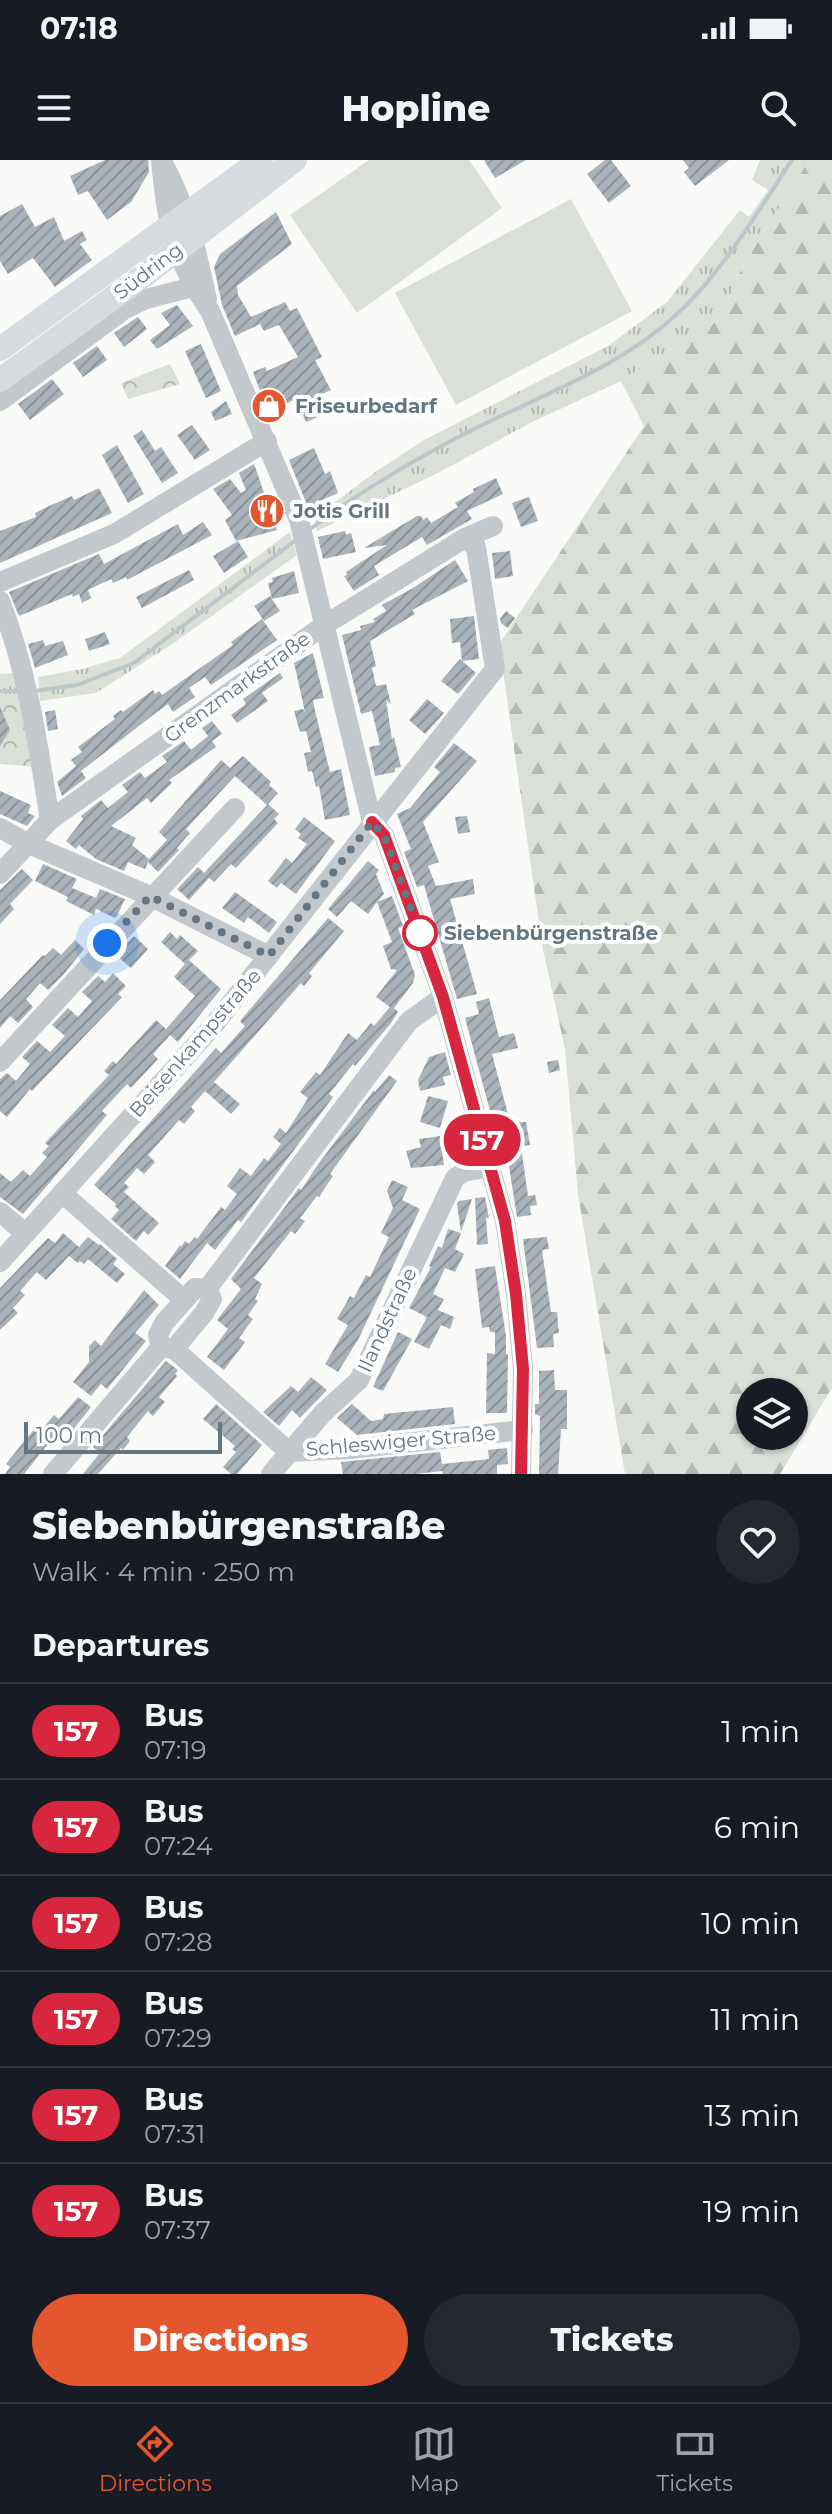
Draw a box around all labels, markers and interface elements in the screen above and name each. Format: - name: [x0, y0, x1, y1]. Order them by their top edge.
- text: 07:18: [40, 10, 118, 47]
- icon: menu: [32, 86, 76, 130]
- text: Hopline: [342, 86, 490, 130]
- icon: search: [756, 86, 800, 130]
- street label: Südring: [109, 237, 187, 305]
- shop icon: Friseurbedarf: [250, 387, 288, 425]
- place label: Friseurbedarf: [295, 394, 438, 418]
- restaurant icon: Jotis Grill: [248, 492, 286, 530]
- place label: Jotis Grill: [292, 499, 390, 523]
- street label: Grenzmarkstraße: [160, 626, 314, 748]
- marker: Siebenbürgenstraße: [403, 916, 437, 950]
- place label: Siebenbürgenstraße: [444, 921, 658, 945]
- your location: [87, 923, 127, 963]
- street label: Beisenkampstraße: [124, 964, 266, 1122]
- line badge: 157: [436, 1114, 528, 1166]
- text: 157: [460, 1123, 504, 1157]
- street label: Ilandstraße: [352, 1264, 422, 1376]
- map controls: [736, 1378, 808, 1450]
- button: layers: [736, 1378, 808, 1450]
- scale bar: [24, 1418, 222, 1454]
- street label: Schleswiger Straße: [305, 1421, 497, 1461]
- text: 100 m: [36, 1422, 102, 1449]
- button: heart: [716, 1500, 800, 1584]
- text: Siebenbürgenstraße: [32, 1502, 445, 1549]
- text: Walk · 4 min · 250 m: [32, 1556, 295, 1588]
- text: Departures: [32, 1627, 209, 1664]
- text: Bus: [144, 1697, 204, 1734]
- text: 1 min: [721, 1713, 800, 1750]
- text: 157: [54, 1714, 98, 1748]
- text: 07:19: [144, 1734, 207, 1766]
- text: Bus: [144, 1793, 204, 1830]
- text: 6 min: [714, 1809, 800, 1846]
- text: 157: [54, 1810, 98, 1844]
- text: 07:24: [144, 1830, 213, 1862]
- text: Bus: [144, 1889, 204, 1926]
- text: 10 min: [701, 1905, 800, 1942]
- text: 157: [54, 1906, 98, 1940]
- text: 07:28: [144, 1926, 213, 1958]
- text: Bus: [144, 1985, 204, 2022]
- text: 11 min: [710, 2001, 800, 2038]
- text: 157: [54, 2002, 98, 2036]
- text: 07:29: [144, 2022, 212, 2054]
- text: Bus: [144, 2081, 204, 2118]
- text: 13 min: [704, 2097, 800, 2134]
- text: 157: [54, 2098, 98, 2132]
- text: 07:31: [144, 2118, 205, 2150]
- text: Bus: [144, 2177, 204, 2214]
- text: 19 min: [703, 2193, 800, 2230]
- text: 157: [54, 2194, 98, 2228]
- text: 07:37: [144, 2214, 211, 2246]
- button: Directions: [32, 2294, 408, 2386]
- button: Tickets: [424, 2294, 800, 2386]
- tab: Directions: [99, 2422, 212, 2497]
- tab: Map: [410, 2422, 459, 2497]
- tab: Tickets: [657, 2422, 733, 2497]

